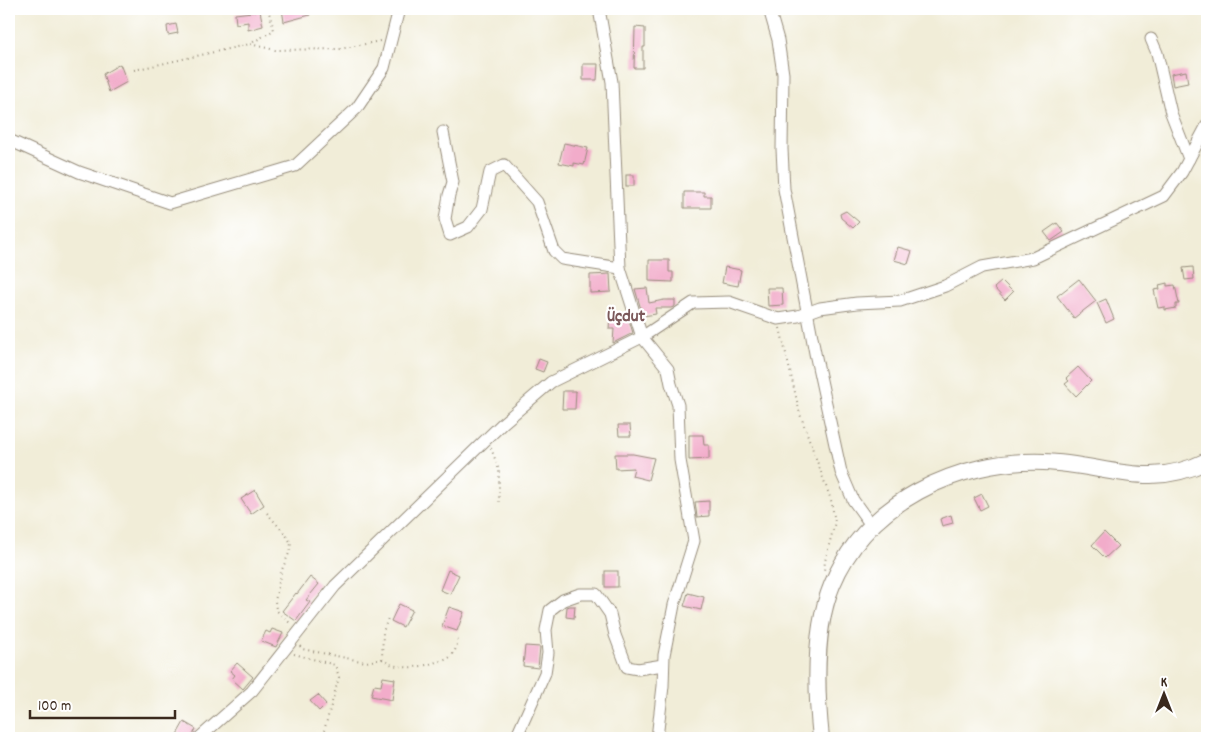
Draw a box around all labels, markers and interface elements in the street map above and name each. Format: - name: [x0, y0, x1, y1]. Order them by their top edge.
- district label: Üçdut: [607, 305, 645, 330]
- north arrow: [1138, 670, 1188, 720]
- text: K: [1161, 673, 1168, 693]
- scale bar: [30, 687, 175, 719]
- text: 100 m: [38, 696, 71, 718]

